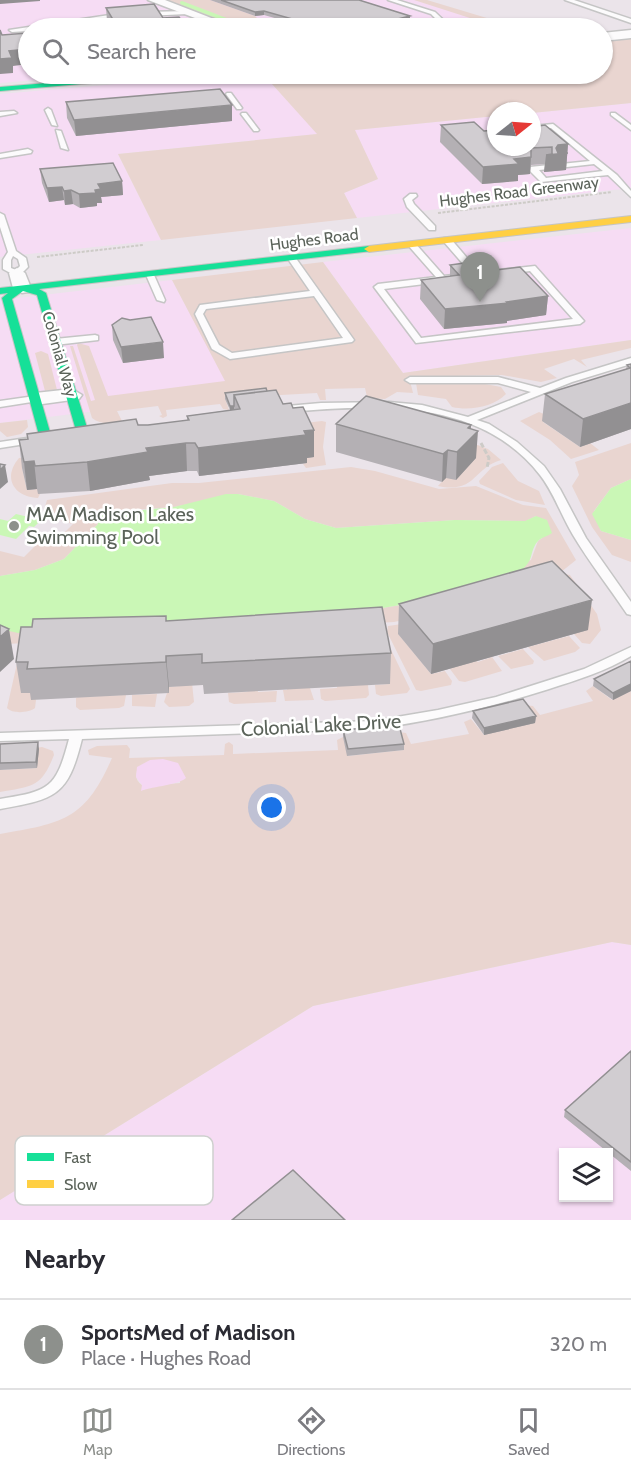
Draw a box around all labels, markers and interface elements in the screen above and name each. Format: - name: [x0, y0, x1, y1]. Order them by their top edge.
- search box: [18, 18, 613, 84]
- icon: search: [39, 35, 72, 68]
- text: Search here: [87, 38, 196, 65]
- north arrow: [487, 102, 541, 156]
- street label: Hughes Road Greenway: [438, 172, 600, 211]
- street label: Hughes Road: [269, 225, 360, 254]
- pin: 1: [460, 252, 500, 302]
- street label: Colonial Way: [38, 309, 81, 399]
- place label: MAA Madison Lakes Swimming Pool: [26, 502, 194, 549]
- marker: MAA Madison Lakes Swimming Pool: [7, 519, 21, 533]
- street label: Colonial Lake Drive: [240, 709, 402, 741]
- your location: [257, 793, 286, 822]
- legend: [15, 1136, 213, 1205]
- text: Fast: [64, 1148, 92, 1167]
- map controls: [559, 1148, 613, 1202]
- button: layers: [559, 1148, 613, 1202]
- text: Slow: [64, 1175, 98, 1194]
- text: Nearby: [24, 1243, 105, 1275]
- text: SportsMed of Madison: [81, 1319, 295, 1346]
- text: 1: [40, 1332, 47, 1356]
- text: 320 m: [550, 1332, 607, 1356]
- text: Place · Hughes Road: [81, 1346, 251, 1370]
- tab: Map: [81, 1404, 114, 1459]
- tab: Directions: [277, 1404, 345, 1459]
- tab: Saved: [508, 1404, 550, 1459]

